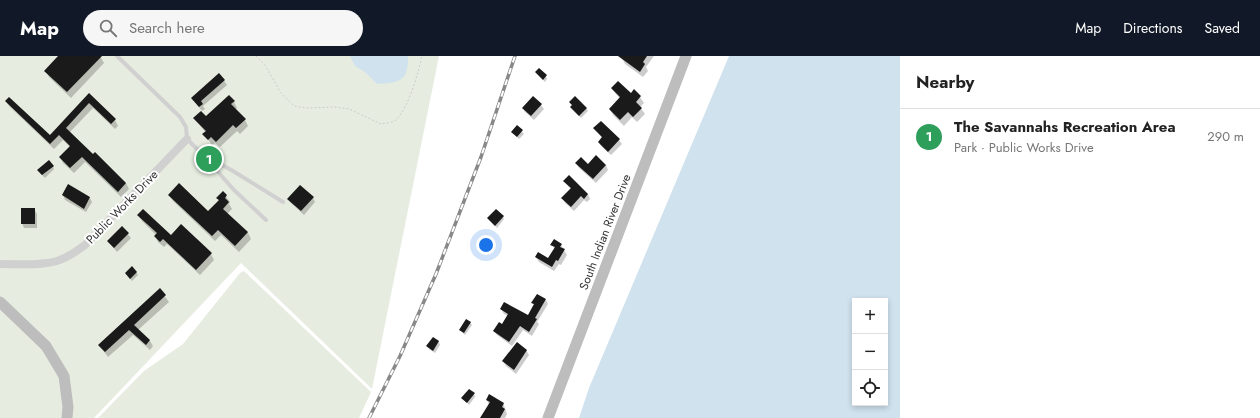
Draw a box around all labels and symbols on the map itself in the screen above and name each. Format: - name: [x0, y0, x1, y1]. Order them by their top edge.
- pin: 1: [196, 144, 222, 174]
- street label: Public Works Drive: [82, 166, 162, 248]
- street label: South Indian River Drive: [575, 172, 635, 292]
- your location: [476, 235, 496, 255]

